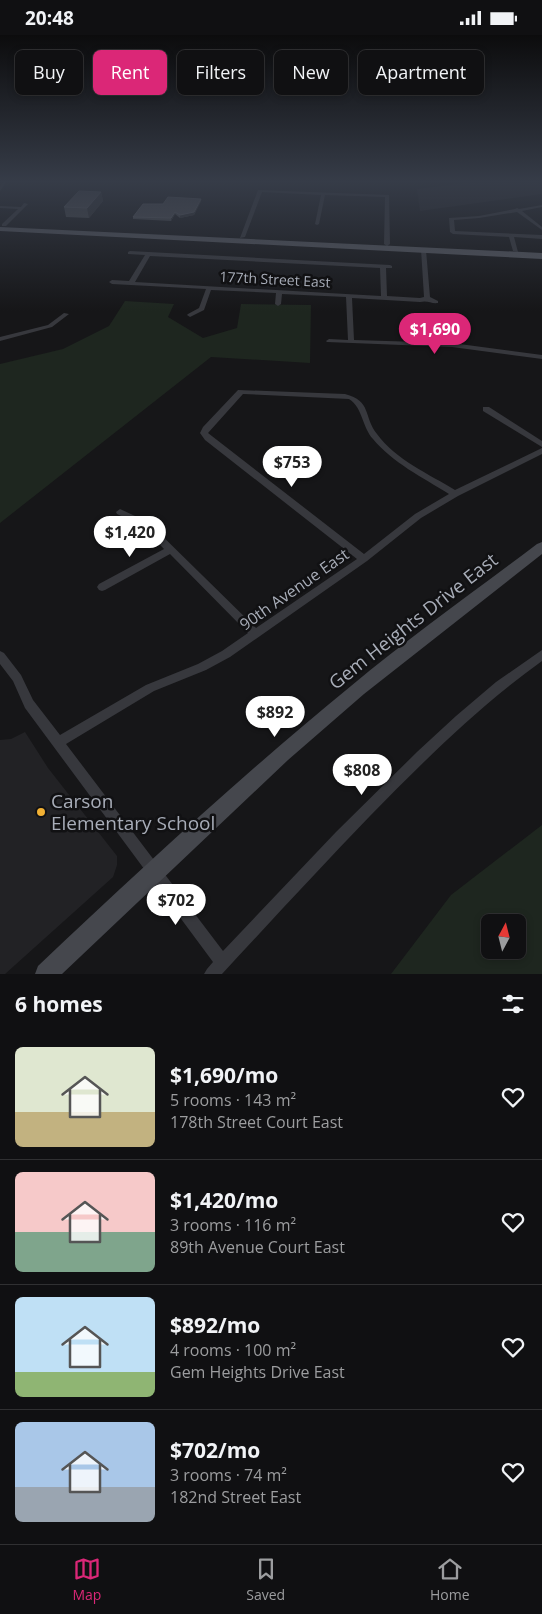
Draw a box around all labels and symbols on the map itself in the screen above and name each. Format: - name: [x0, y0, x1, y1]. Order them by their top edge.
- street label: 177th Street East: [219, 267, 331, 291]
- pin: $1,690: [394, 313, 476, 355]
- pin: $753: [262, 445, 322, 488]
- pin: $1,420: [89, 515, 171, 558]
- street label: 90th Avenue East: [235, 543, 353, 635]
- street label: Gem Heights Drive East: [323, 547, 503, 695]
- pin: $892: [245, 695, 305, 738]
- pin: $808: [332, 753, 392, 796]
- place label: Carson Elementary School: [51, 788, 215, 836]
- marker: Carson Elementary School: [35, 806, 47, 818]
- pin: $702: [146, 883, 206, 926]
- north arrow: [481, 914, 526, 959]

